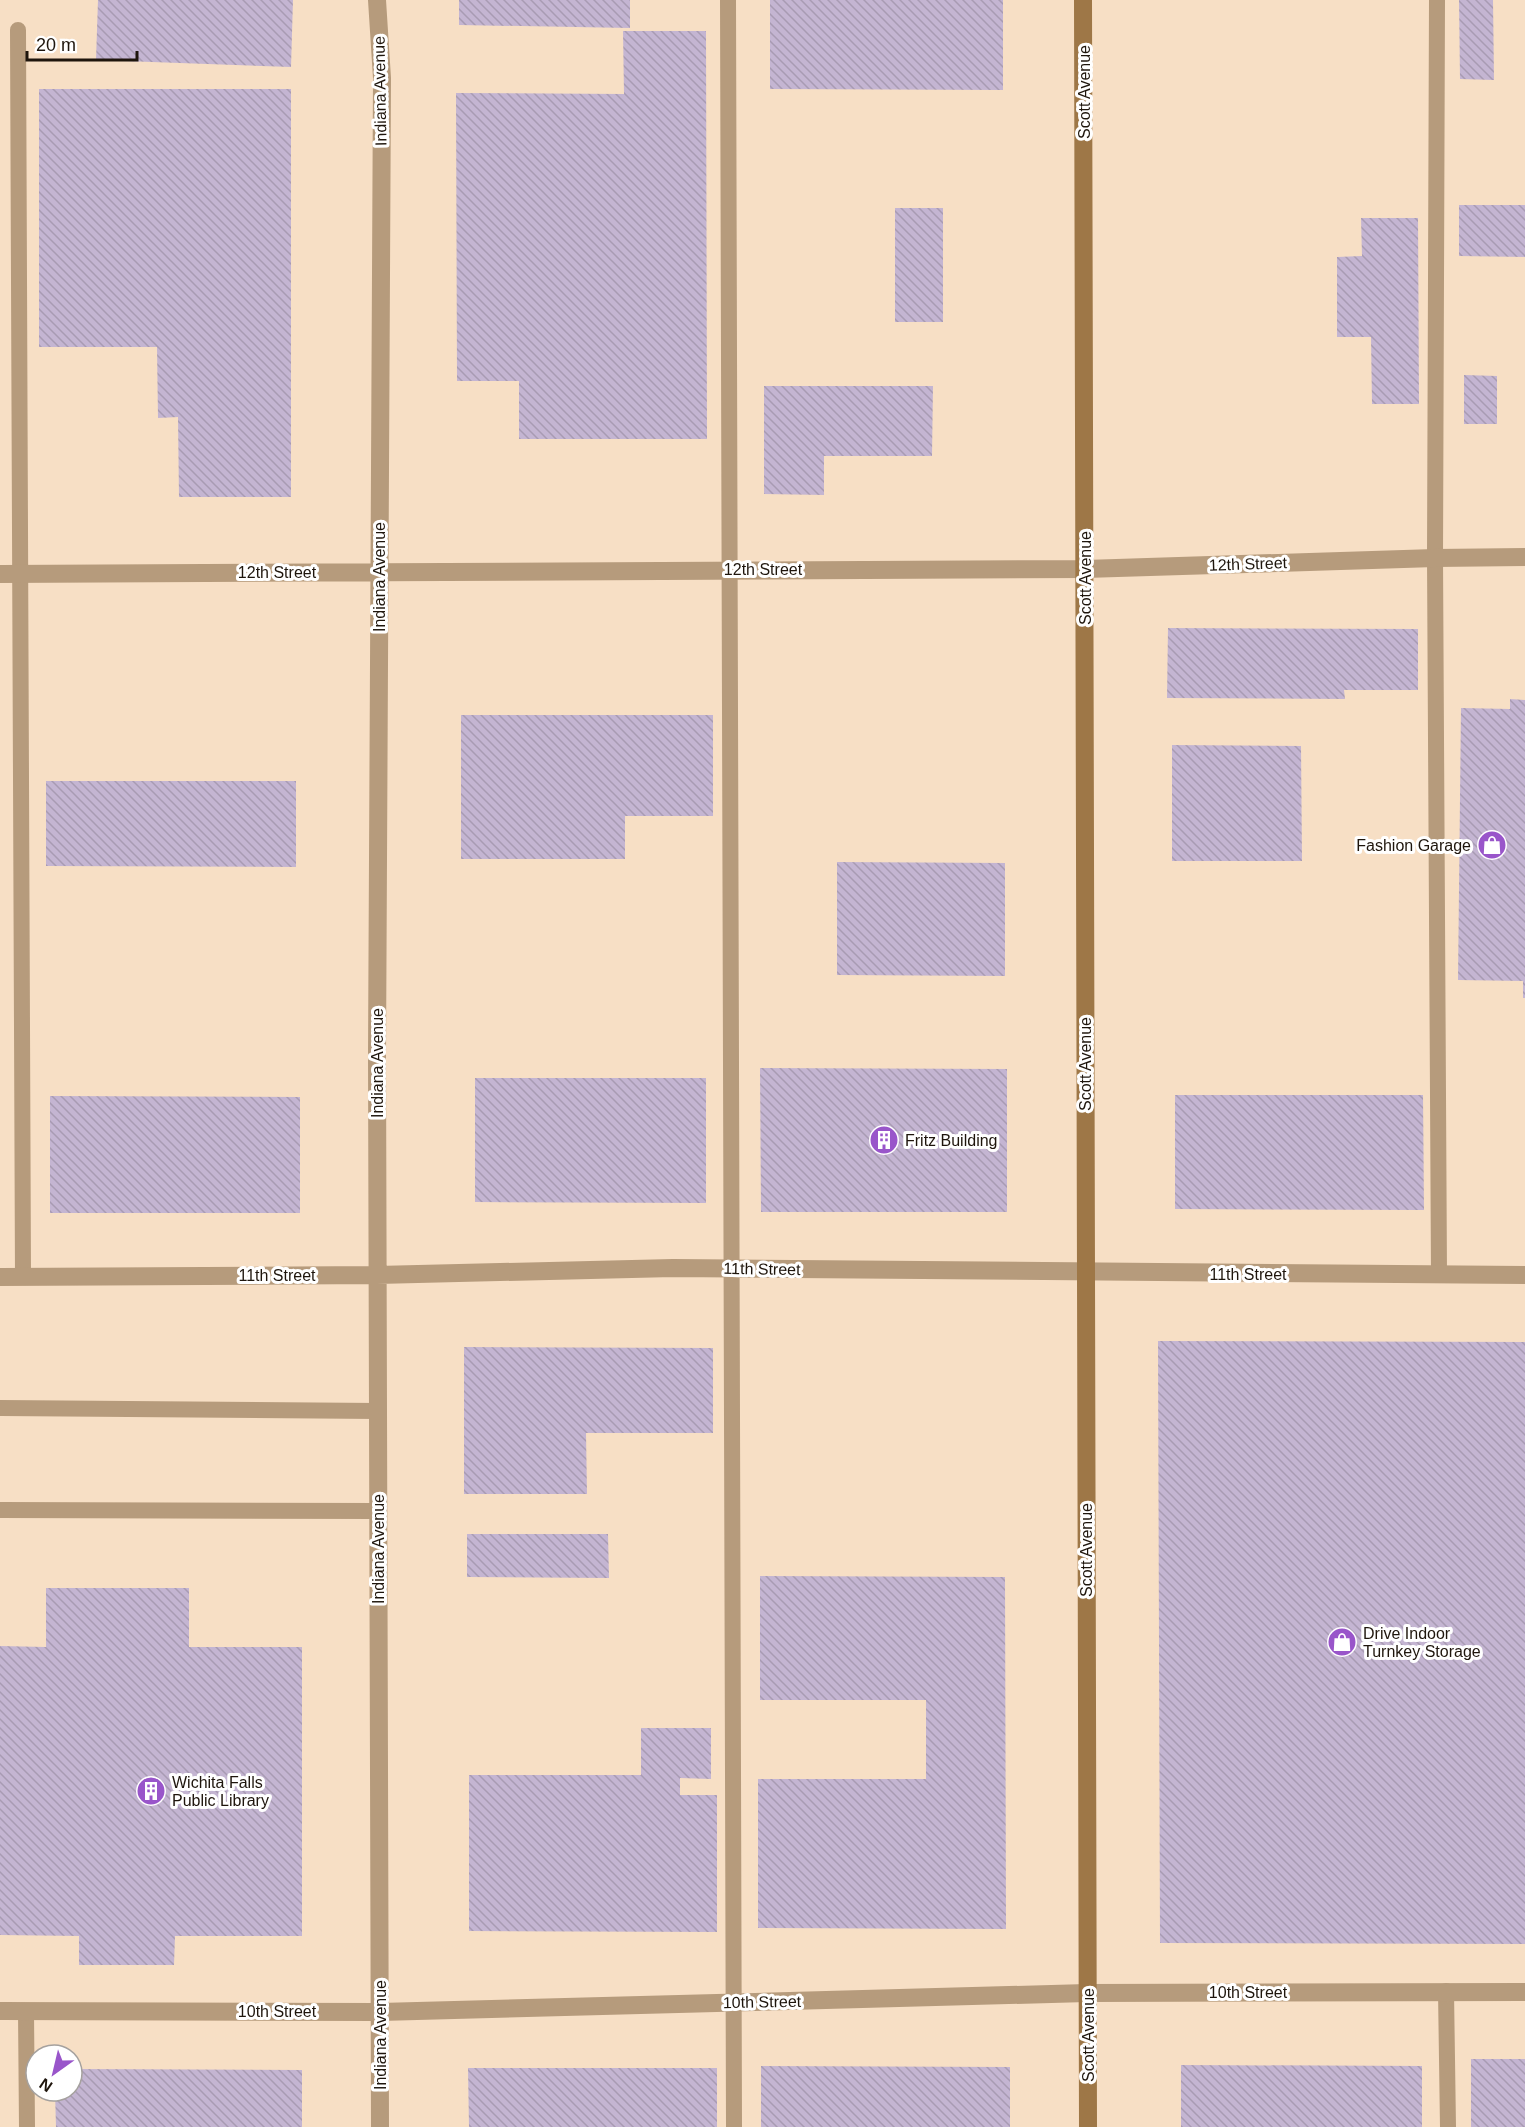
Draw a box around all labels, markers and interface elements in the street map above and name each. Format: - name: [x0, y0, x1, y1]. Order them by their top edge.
- scale bar: [27, 24, 136, 62]
- text: 20 m: [36, 35, 76, 55]
- street label: Indiana Avenue: [371, 36, 389, 146]
- street label: Scott Avenue: [1076, 45, 1093, 139]
- street label: Indiana Avenue: [371, 522, 388, 632]
- street label: Scott Avenue: [1077, 531, 1094, 625]
- street label: 12th Street: [1209, 554, 1288, 574]
- street label: 12th Street: [724, 561, 803, 578]
- street label: 12th Street: [238, 564, 317, 581]
- shop icon: Fashion Garage: [1476, 829, 1508, 861]
- place label: Fashion Garage: [1356, 837, 1471, 854]
- street label: Indiana Avenue: [369, 1008, 386, 1118]
- street label: Scott Avenue: [1077, 1017, 1094, 1111]
- building icon: Fritz Building: [868, 1124, 900, 1156]
- place label: Fritz Building: [905, 1132, 997, 1149]
- street label: 11th Street: [723, 1260, 801, 1278]
- street label: 11th Street: [1209, 1266, 1287, 1283]
- street label: 11th Street: [238, 1267, 316, 1284]
- street label: Indiana Avenue: [370, 1494, 387, 1604]
- street label: Scott Avenue: [1078, 1503, 1095, 1597]
- place label: Drive Indoor Turnkey Storage: [1363, 1625, 1481, 1660]
- shop icon: Drive Indoor Turnkey Storage: [1326, 1626, 1358, 1658]
- place label: Wichita Falls Public Library: [172, 1774, 269, 1809]
- building icon: Wichita Falls Public Library: [135, 1775, 167, 1807]
- street label: Indiana Avenue: [372, 1980, 389, 2090]
- street label: 10th Street: [1209, 1984, 1288, 2001]
- street label: Scott Avenue: [1080, 1988, 1097, 2082]
- street label: 10th Street: [723, 1993, 802, 2011]
- street label: 10th Street: [238, 2003, 317, 2020]
- north arrow: [24, 2043, 84, 2103]
- text: N: [36, 2075, 55, 2095]

